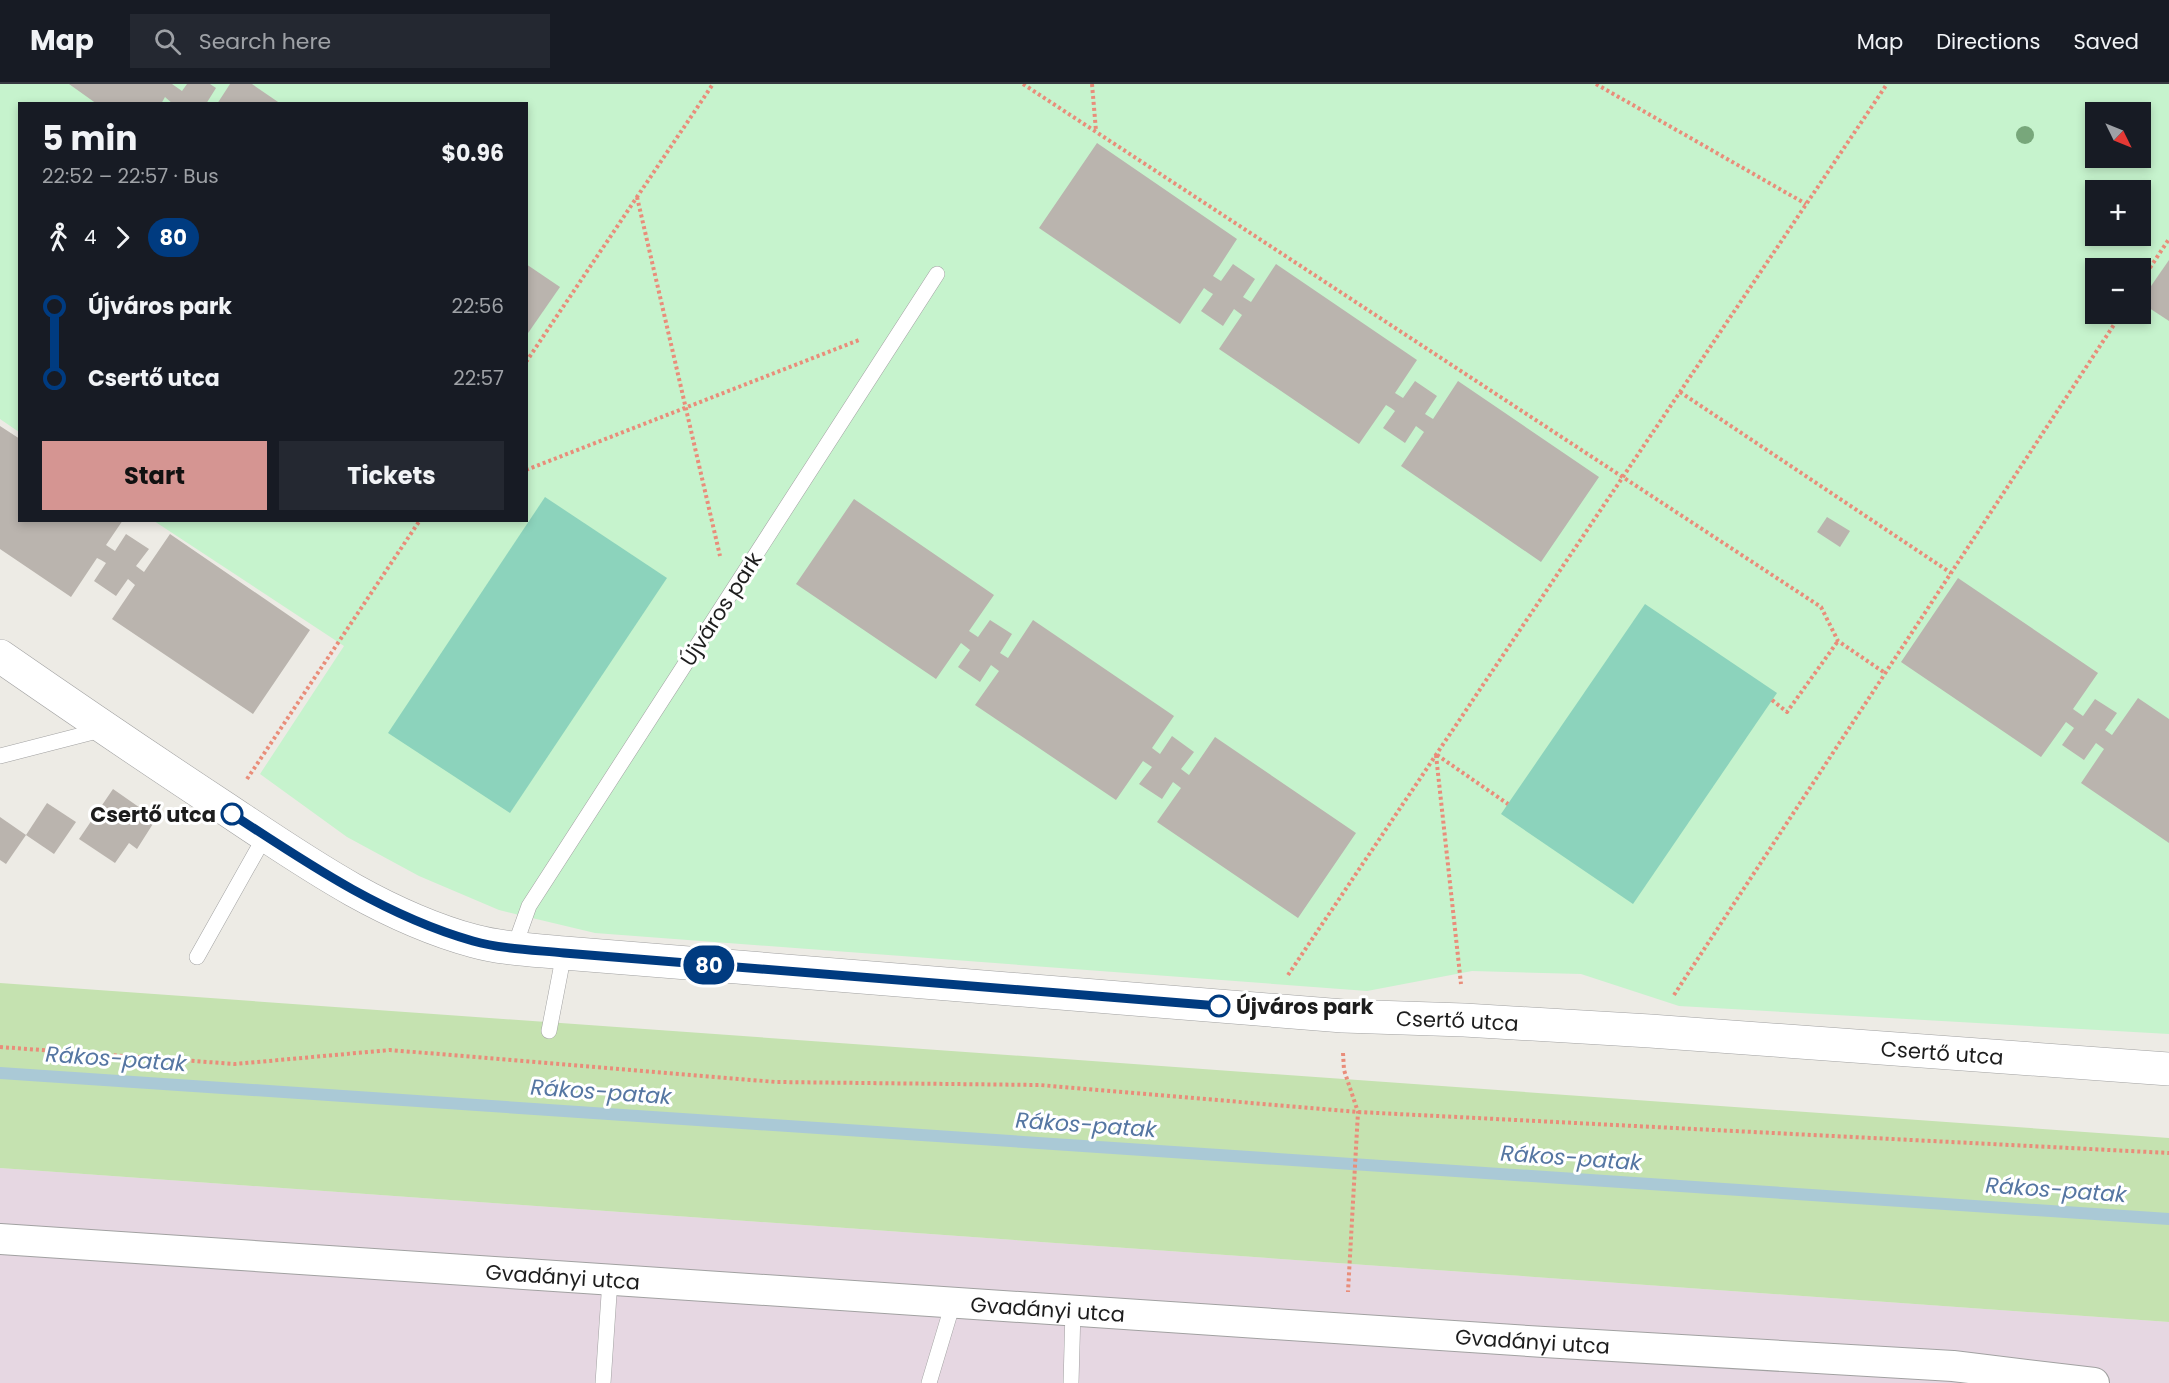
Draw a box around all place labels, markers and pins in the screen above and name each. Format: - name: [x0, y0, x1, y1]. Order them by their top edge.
- place label: Csertő utca: [90, 800, 216, 829]
- marker: Csertő utca: [221, 803, 243, 825]
- place label: Újváros park: [1236, 992, 1373, 1021]
- marker: Újváros park: [1208, 995, 1230, 1017]

